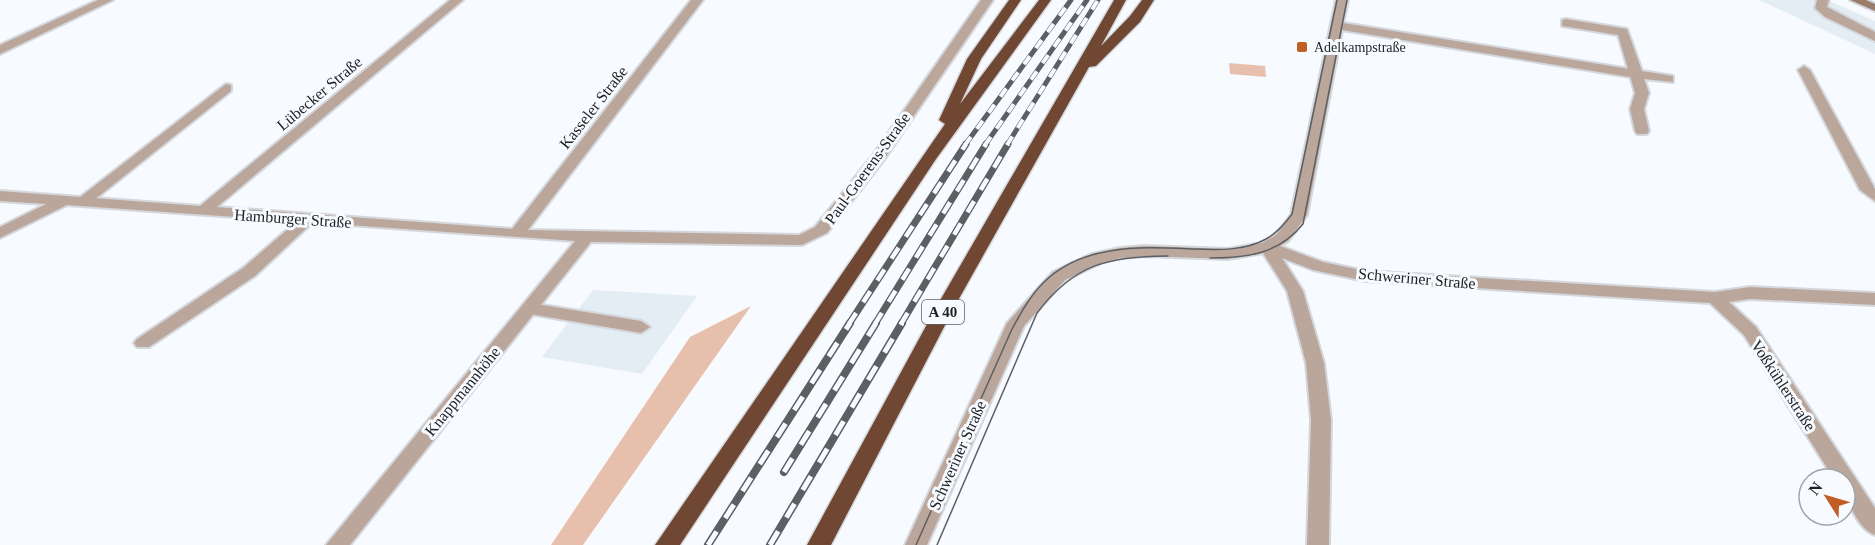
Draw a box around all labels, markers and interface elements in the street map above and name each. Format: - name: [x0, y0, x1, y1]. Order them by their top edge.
- marker: Adelkampstraße: [1295, 40, 1309, 54]
- place label: Adelkampstraße: [1314, 40, 1406, 55]
- street label: Lübecker Straße: [274, 53, 365, 134]
- street label: Kasseler Straße: [556, 63, 631, 152]
- street label: Paul-Goerens-Straße: [821, 109, 913, 227]
- street label: Hamburger Straße: [234, 206, 352, 232]
- street label: Schweriner Straße: [1358, 265, 1476, 292]
- road number: A 40: [922, 300, 964, 324]
- street label: Voßkühlerstraße: [1748, 337, 1819, 434]
- street label: Knappmannhöhe: [421, 343, 504, 440]
- street label: Schweriner Straße: [926, 398, 989, 512]
- north arrow: [1797, 467, 1857, 527]
- text: N: [1805, 478, 1826, 498]

